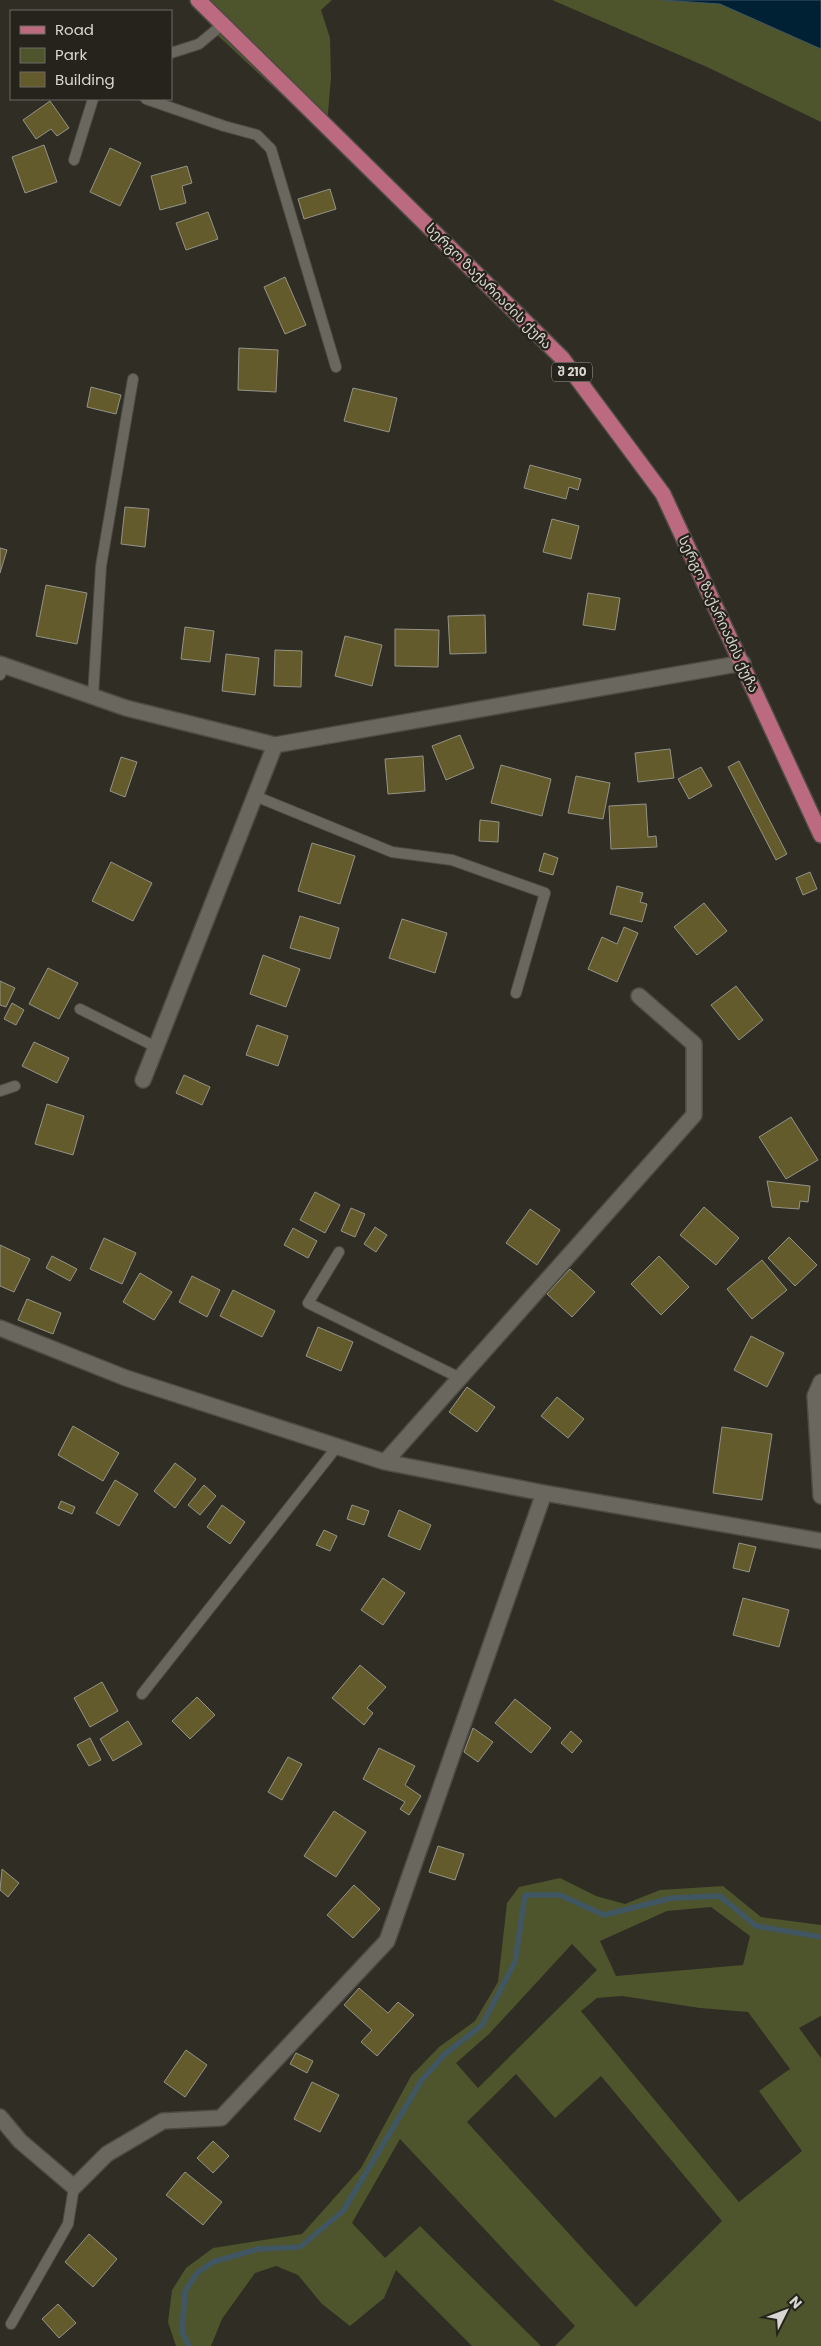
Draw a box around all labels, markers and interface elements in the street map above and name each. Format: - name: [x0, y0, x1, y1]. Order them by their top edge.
- legend: [10, 10, 172, 100]
- text: Road: [55, 19, 94, 40]
- text: Park: [55, 44, 87, 65]
- text: Building: [55, 69, 115, 90]
- street label: სერგო ზაქარიაძის ქუჩა: [421, 218, 557, 354]
- road number: შ 210: [552, 362, 592, 382]
- street label: სერგო ზაქარიაძის ქუჩა: [674, 532, 764, 696]
- north arrow: [761, 2286, 811, 2336]
- text: N: [785, 2292, 807, 2313]

